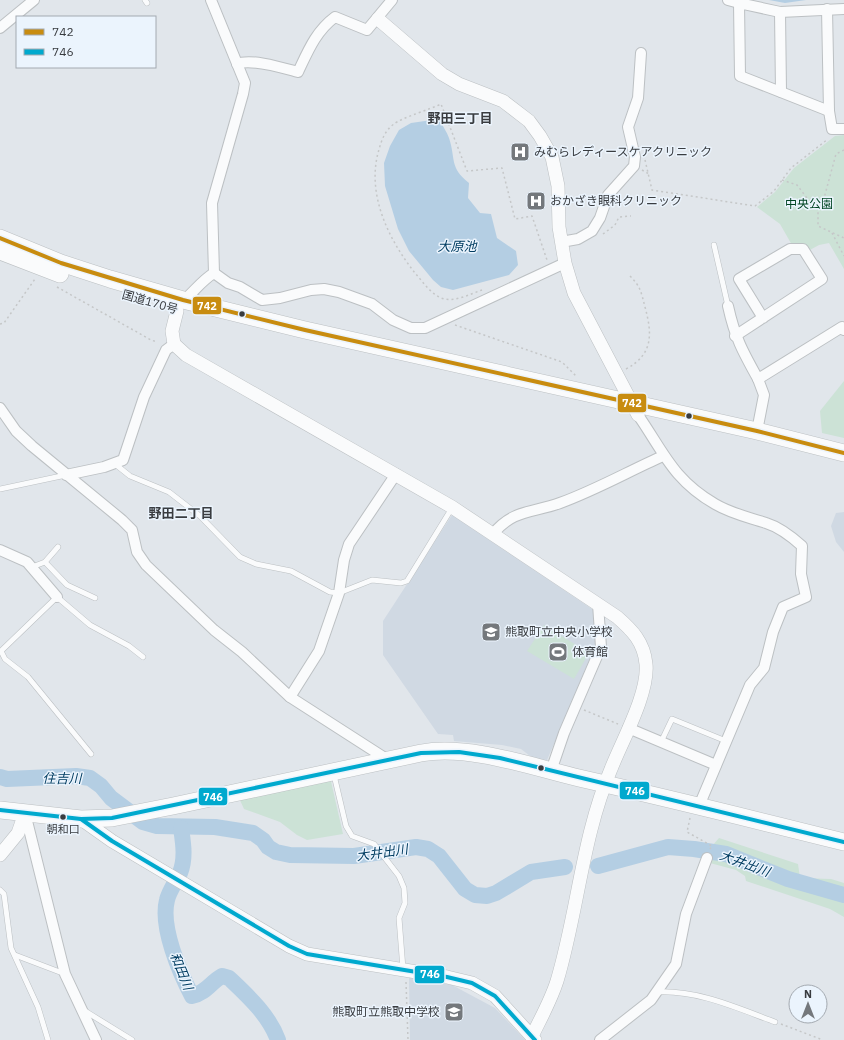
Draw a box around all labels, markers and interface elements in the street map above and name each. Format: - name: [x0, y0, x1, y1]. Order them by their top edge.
- legend: [16, 16, 156, 68]
- text: 742: [52, 24, 74, 39]
- text: 746: [52, 44, 74, 59]
- district label: 野田三丁目: [427, 110, 493, 127]
- hospital icon: みむらレディースケアクリニック: [509, 141, 531, 163]
- place label: みむらレディースケアクリニック: [534, 144, 712, 159]
- hospital icon: おかざき眼科クリニック: [525, 190, 547, 212]
- place label: おかざき眼科クリニック: [550, 193, 682, 208]
- park label: 中央公園: [785, 196, 833, 211]
- water label: 大原池: [437, 238, 478, 255]
- street label: 国道170号: [120, 286, 180, 317]
- line badge: 742: [192, 296, 222, 315]
- text: 742: [197, 299, 217, 313]
- unlabelled marker: [237, 309, 247, 319]
- line badge: 742: [617, 393, 647, 413]
- text: 742: [622, 396, 642, 410]
- unlabelled marker: [684, 411, 694, 421]
- district label: 野田二丁目: [148, 505, 214, 522]
- school or university icon: 熊取町立中央小学校: [480, 621, 502, 643]
- place label: 熊取町立中央小学校: [505, 624, 613, 639]
- sports icon: 体育館: [547, 641, 569, 663]
- place label: 体育館: [572, 644, 608, 659]
- unlabelled marker: [536, 763, 546, 773]
- water label: 住吉川: [42, 770, 83, 787]
- line badge: 746: [619, 781, 650, 800]
- text: 746: [625, 784, 645, 798]
- line badge: 746: [198, 787, 228, 806]
- text: 746: [203, 790, 223, 804]
- marker: 朝和口: [58, 812, 68, 822]
- place label: 朝和口: [47, 822, 80, 836]
- water label: 大井出川: [355, 840, 411, 865]
- water label: 大井出川: [717, 847, 774, 881]
- water label: 和田川: [166, 950, 197, 994]
- line badge: 746: [414, 965, 445, 984]
- text: 746: [420, 967, 440, 981]
- north arrow: [788, 984, 828, 1024]
- text: N: [804, 987, 812, 1001]
- school or university icon: 熊取町立熊取中学校: [443, 1001, 465, 1023]
- place label: 熊取町立熊取中学校: [332, 1004, 440, 1019]

